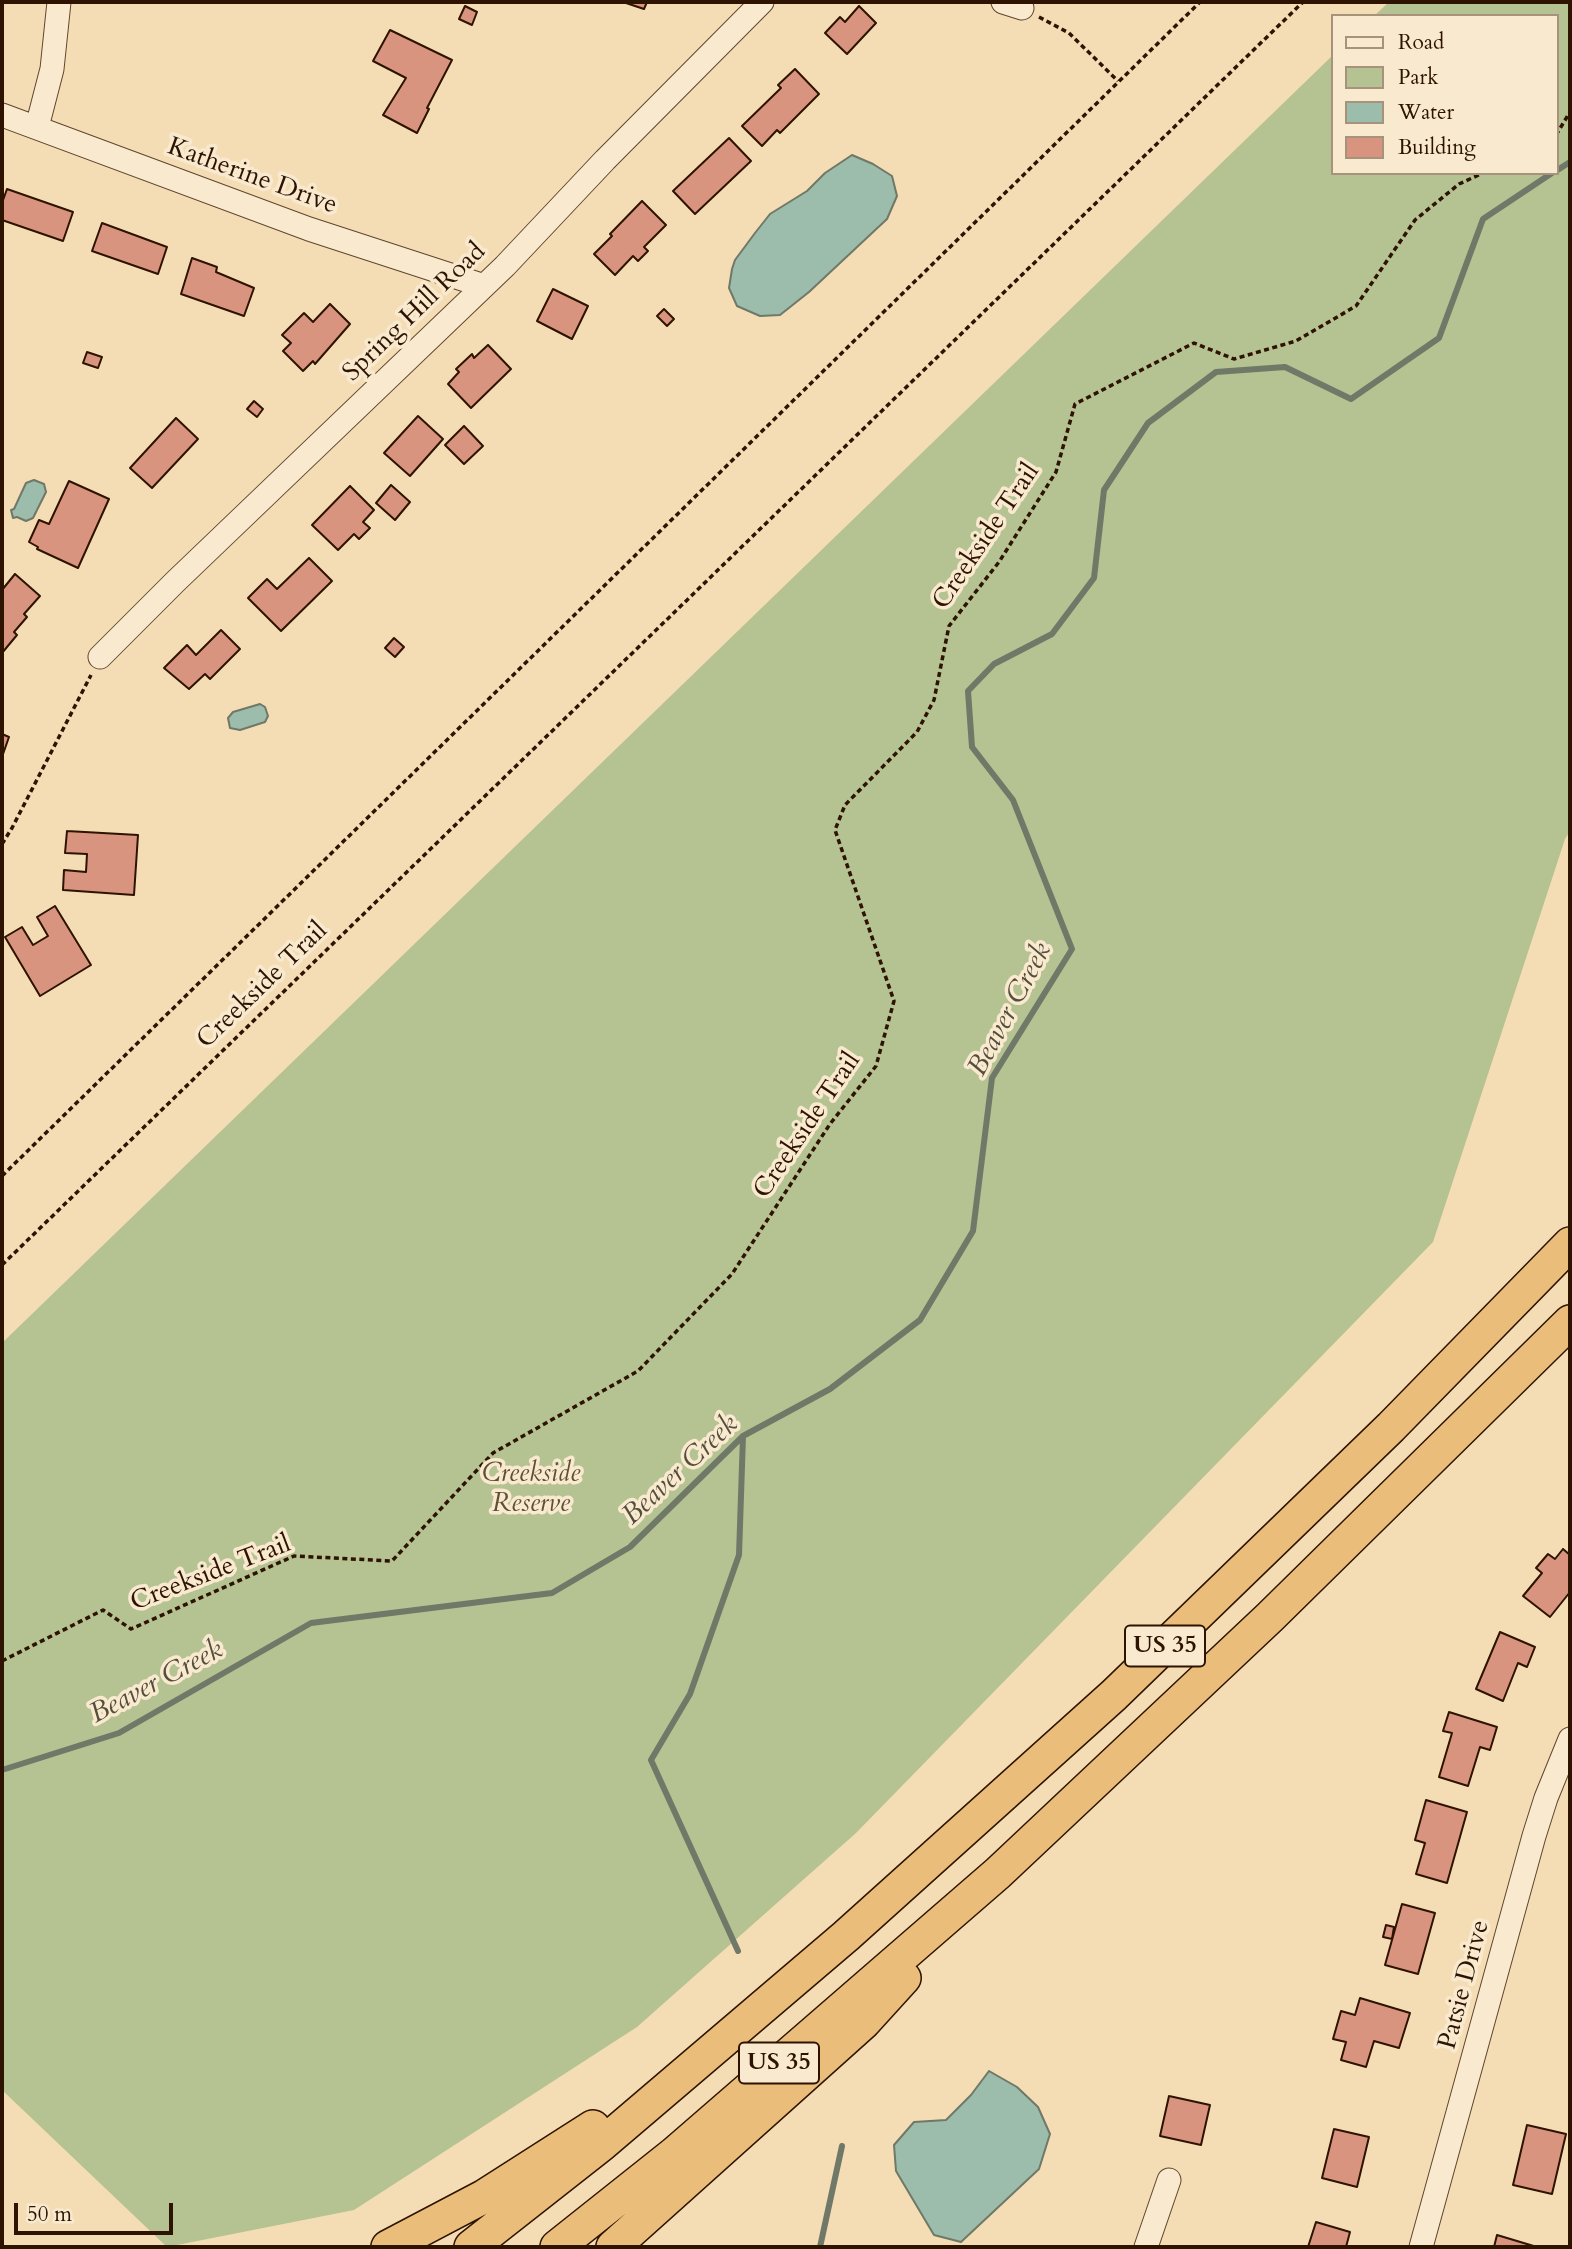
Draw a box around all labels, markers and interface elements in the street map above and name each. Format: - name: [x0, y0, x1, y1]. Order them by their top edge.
- legend: [1330, 14, 1558, 175]
- text: Road: [1398, 28, 1444, 57]
- text: Park: [1398, 63, 1438, 92]
- text: Water: [1398, 98, 1454, 127]
- street label: Katherine Drive: [163, 132, 341, 222]
- text: Building: [1398, 133, 1476, 162]
- street label: Spring Hill Road: [337, 237, 493, 389]
- street label: Creekside Trail: [927, 458, 1047, 616]
- street label: Creekside Trail: [191, 916, 335, 1056]
- water label: Beaver Creek: [962, 938, 1060, 1082]
- street label: Creekside Trail: [748, 1047, 868, 1205]
- water label: Beaver Creek: [616, 1409, 746, 1533]
- park label: Creekside Reserve: [482, 1459, 580, 1520]
- street label: Creekside Trail: [126, 1529, 296, 1619]
- road number: US 35: [1125, 1626, 1205, 1666]
- water label: Beaver Creek: [85, 1634, 229, 1732]
- street label: Patsie Drive: [1433, 1917, 1497, 2053]
- road number: US 35: [739, 2042, 819, 2084]
- scale bar: [18, 2190, 177, 2234]
- text: 50 m: [27, 2200, 72, 2229]

